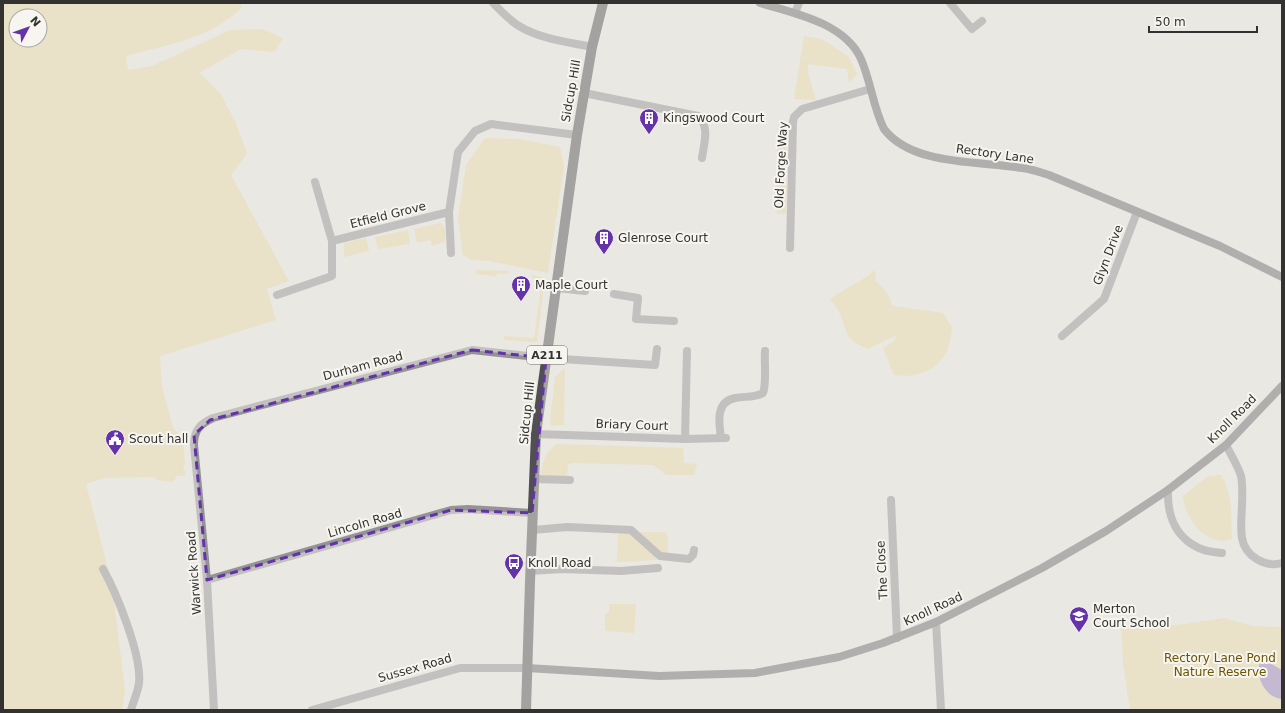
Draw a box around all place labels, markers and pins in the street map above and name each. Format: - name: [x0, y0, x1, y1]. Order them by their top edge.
- building icon: Kingswood Court: [638, 107, 660, 135]
- place label: Kingswood Court: [663, 111, 765, 125]
- building icon: Glenrose Court: [593, 227, 615, 255]
- place label: Glenrose Court: [618, 231, 708, 245]
- building icon: Maple Court: [510, 274, 532, 302]
- place label: Maple Court: [535, 278, 608, 292]
- public building icon: Scout hall: [104, 428, 126, 456]
- place label: Scout hall: [129, 432, 188, 446]
- bus stop icon: Knoll Road: [503, 552, 525, 580]
- place label: Knoll Road: [528, 556, 591, 570]
- place label: Merton Court School: [1093, 602, 1170, 630]
- school or university icon: Merton Court School: [1068, 605, 1090, 633]

